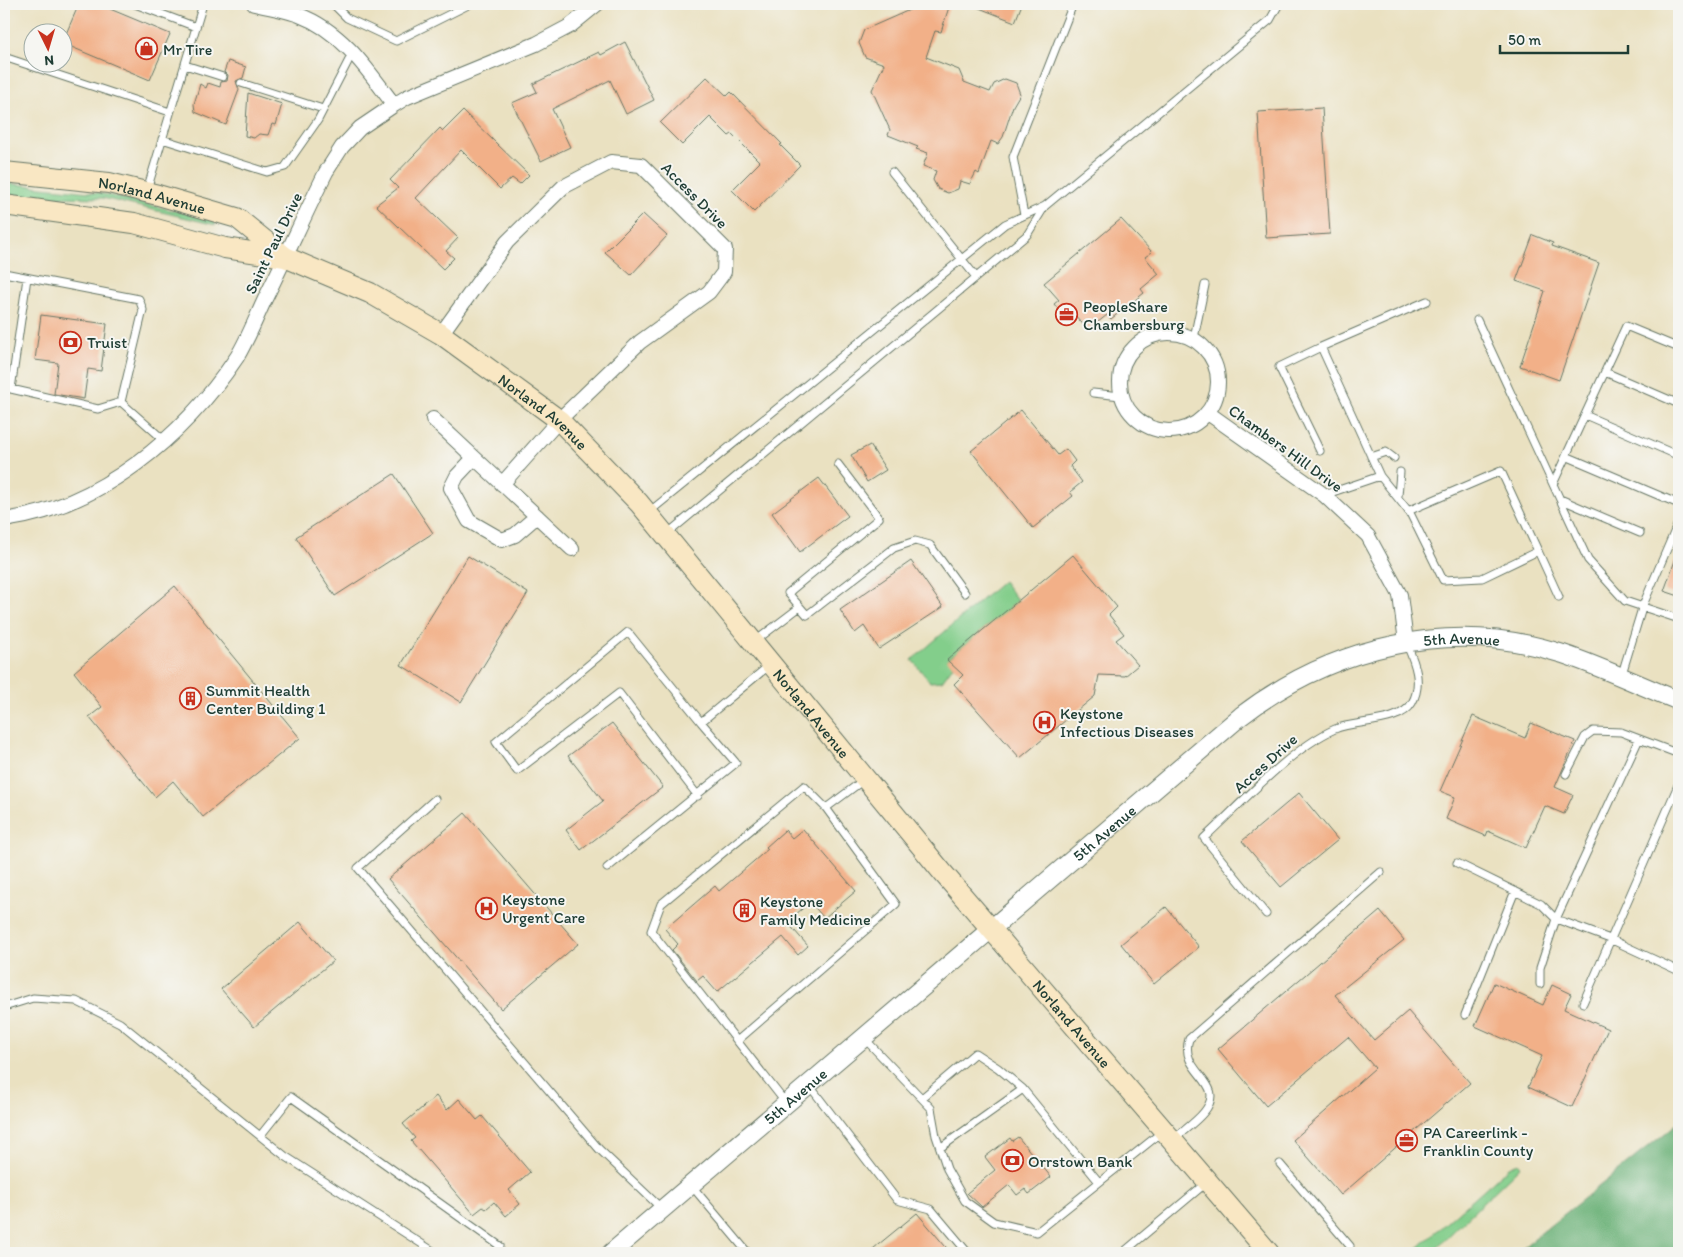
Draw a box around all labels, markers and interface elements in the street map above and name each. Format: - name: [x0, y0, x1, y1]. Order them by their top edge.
- north arrow: [22, 22, 72, 72]
- scale bar: [1500, 22, 1628, 54]
- text: 50 m: [1508, 31, 1541, 49]
- shop icon: Mr Tire: [135, 37, 159, 61]
- place label: Mr Tire: [163, 40, 212, 59]
- text: N: [44, 52, 55, 69]
- street label: Access Drive: [657, 158, 732, 233]
- street label: Norland Avenue: [97, 173, 208, 218]
- street label: Saint Paul Drive: [241, 189, 306, 297]
- place label: PeopleShare Chambersburg: [1083, 297, 1185, 334]
- office icon: PeopleShare Chambersburg: [1055, 303, 1079, 327]
- bank icon: Truist: [59, 330, 83, 354]
- place label: Truist: [87, 333, 127, 352]
- street label: Norland Avenue: [494, 370, 592, 454]
- street label: Chambers Hill Drive: [1225, 401, 1346, 496]
- street label: 5th Avenue: [1422, 629, 1501, 650]
- street label: Norland Avenue: [769, 665, 854, 762]
- place label: Summit Health Center Building 1: [206, 681, 326, 718]
- building icon: Summit Health Center Building 1: [178, 687, 202, 711]
- place label: Keystone Infectious Diseases: [1060, 704, 1194, 741]
- hospital icon: Keystone Infectious Diseases: [1032, 710, 1056, 734]
- street label: Acces Drive: [1229, 729, 1301, 797]
- street label: 5th Avenue: [1069, 801, 1140, 865]
- place label: Keystone Urgent Care: [502, 890, 586, 927]
- place label: Keystone Family Medicine: [760, 892, 871, 929]
- hospital icon: Keystone Urgent Care: [474, 896, 498, 920]
- building icon: Keystone Family Medicine: [732, 898, 756, 922]
- street label: Norland Avenue: [1029, 976, 1115, 1072]
- street label: 5th Avenue: [760, 1064, 831, 1129]
- place label: PA Careerlink - Franklin County: [1423, 1123, 1534, 1160]
- office icon: PA Careerlink - Franklin County: [1395, 1129, 1419, 1153]
- bank icon: Orrstown Bank: [1000, 1149, 1024, 1173]
- place label: Orrstown Bank: [1028, 1152, 1132, 1171]

